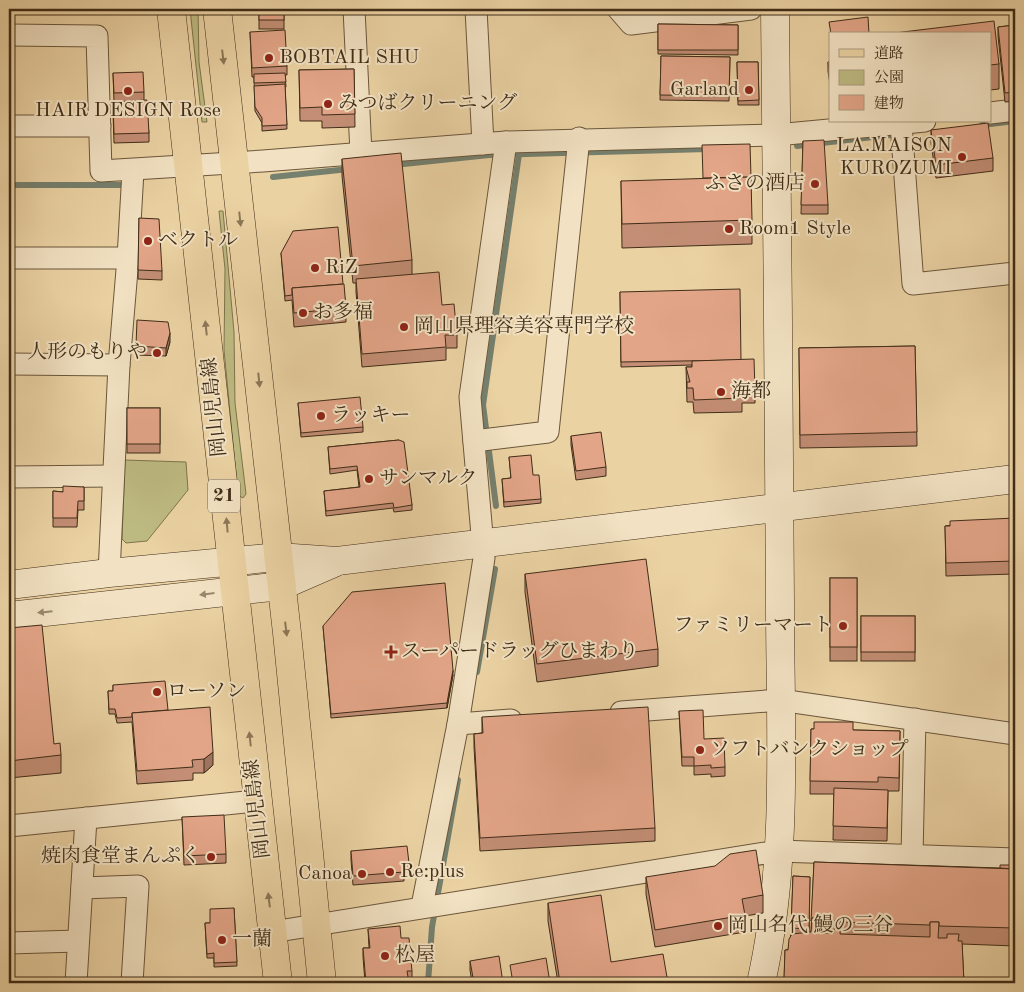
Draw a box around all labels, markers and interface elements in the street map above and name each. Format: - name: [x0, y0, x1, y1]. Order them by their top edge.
- legend: [829, 32, 992, 122]
- text: 道路: [874, 45, 904, 62]
- place label: BOBTAIL SHU: [279, 48, 420, 68]
- one-way arrow: [219, 49, 227, 65]
- marker: BOBTAIL SHU: [263, 52, 275, 64]
- text: 公園: [874, 69, 904, 86]
- place label: Garland: [670, 80, 739, 100]
- marker: Garland: [743, 84, 755, 96]
- marker: HAIR DESIGN Rose: [122, 85, 134, 97]
- place label: みつばクリーニング: [338, 92, 517, 114]
- text: 建物: [874, 95, 904, 112]
- marker: みつばクリーニング: [322, 98, 334, 110]
- place label: HAIR DESIGN Rose: [35, 101, 221, 121]
- place label: LA.MAISON KUROZUMI: [836, 136, 952, 179]
- marker: LA.MAISON KUROZUMI: [956, 151, 968, 163]
- place label: ふさの酒店: [705, 172, 805, 194]
- marker: ふさの酒店: [809, 178, 821, 190]
- one-way arrow: [237, 211, 245, 227]
- place label: Room1 Style: [739, 219, 851, 239]
- marker: Room1 Style: [723, 223, 735, 235]
- place label: ベクトル: [158, 230, 238, 251]
- marker: ベクトル: [142, 235, 154, 247]
- place label: RiZ: [325, 258, 358, 278]
- marker: RiZ: [309, 262, 321, 274]
- place label: お多福: [313, 301, 373, 323]
- marker: お多福: [297, 307, 309, 319]
- place label: 岡山県理容美容専門学校: [414, 315, 634, 337]
- one-way arrow: [202, 320, 210, 336]
- marker: 岡山県理容美容専門学校: [398, 321, 410, 333]
- place label: 人形のもりや: [27, 341, 147, 363]
- marker: 人形のもりや: [151, 347, 163, 359]
- street label: 岡山児島線: [198, 356, 230, 458]
- one-way arrow: [255, 372, 263, 388]
- place label: 海都: [731, 380, 771, 402]
- marker: 海都: [715, 386, 727, 398]
- place label: ラッキー: [331, 405, 411, 426]
- marker: ラッキー: [315, 410, 327, 422]
- place label: サンマルク: [379, 468, 478, 489]
- marker: サンマルク: [363, 473, 375, 485]
- road number: 21: [208, 480, 240, 512]
- one-way arrow: [223, 517, 231, 533]
- one-way arrow: [198, 590, 214, 598]
- one-way arrow: [37, 608, 53, 616]
- place label: ファミリーマート: [673, 615, 833, 636]
- marker: ファミリーマート: [837, 620, 849, 632]
- one-way arrow: [282, 621, 290, 637]
- place label: スーパードラッグひまわり: [401, 640, 639, 662]
- marker: スーパードラッグひまわり: [385, 646, 397, 658]
- place label: ローソン: [167, 682, 246, 702]
- marker: ローソン: [151, 686, 163, 698]
- one-way arrow: [246, 730, 254, 746]
- place label: ソフトバンクショップ: [710, 739, 909, 760]
- marker: ソフトバンクショップ: [694, 744, 706, 756]
- street label: 岡山児島線: [240, 758, 274, 860]
- place label: 焼肉食堂まんぷく: [41, 845, 201, 867]
- marker: 焼肉食堂まんぷく: [205, 851, 217, 863]
- place label: Re:plus: [400, 862, 464, 882]
- place label: Canoa: [298, 864, 352, 884]
- marker: Re:plus: [384, 866, 396, 878]
- marker: Canoa: [356, 868, 368, 880]
- one-way arrow: [264, 892, 272, 908]
- place label: 岡山名代 鰻の三谷: [728, 914, 894, 936]
- marker: 岡山名代 鰻の三谷: [712, 920, 724, 932]
- place label: 一蘭: [232, 928, 272, 950]
- marker: 一蘭: [216, 934, 228, 946]
- place label: 松屋: [395, 944, 435, 966]
- marker: 松屋: [379, 950, 391, 962]

